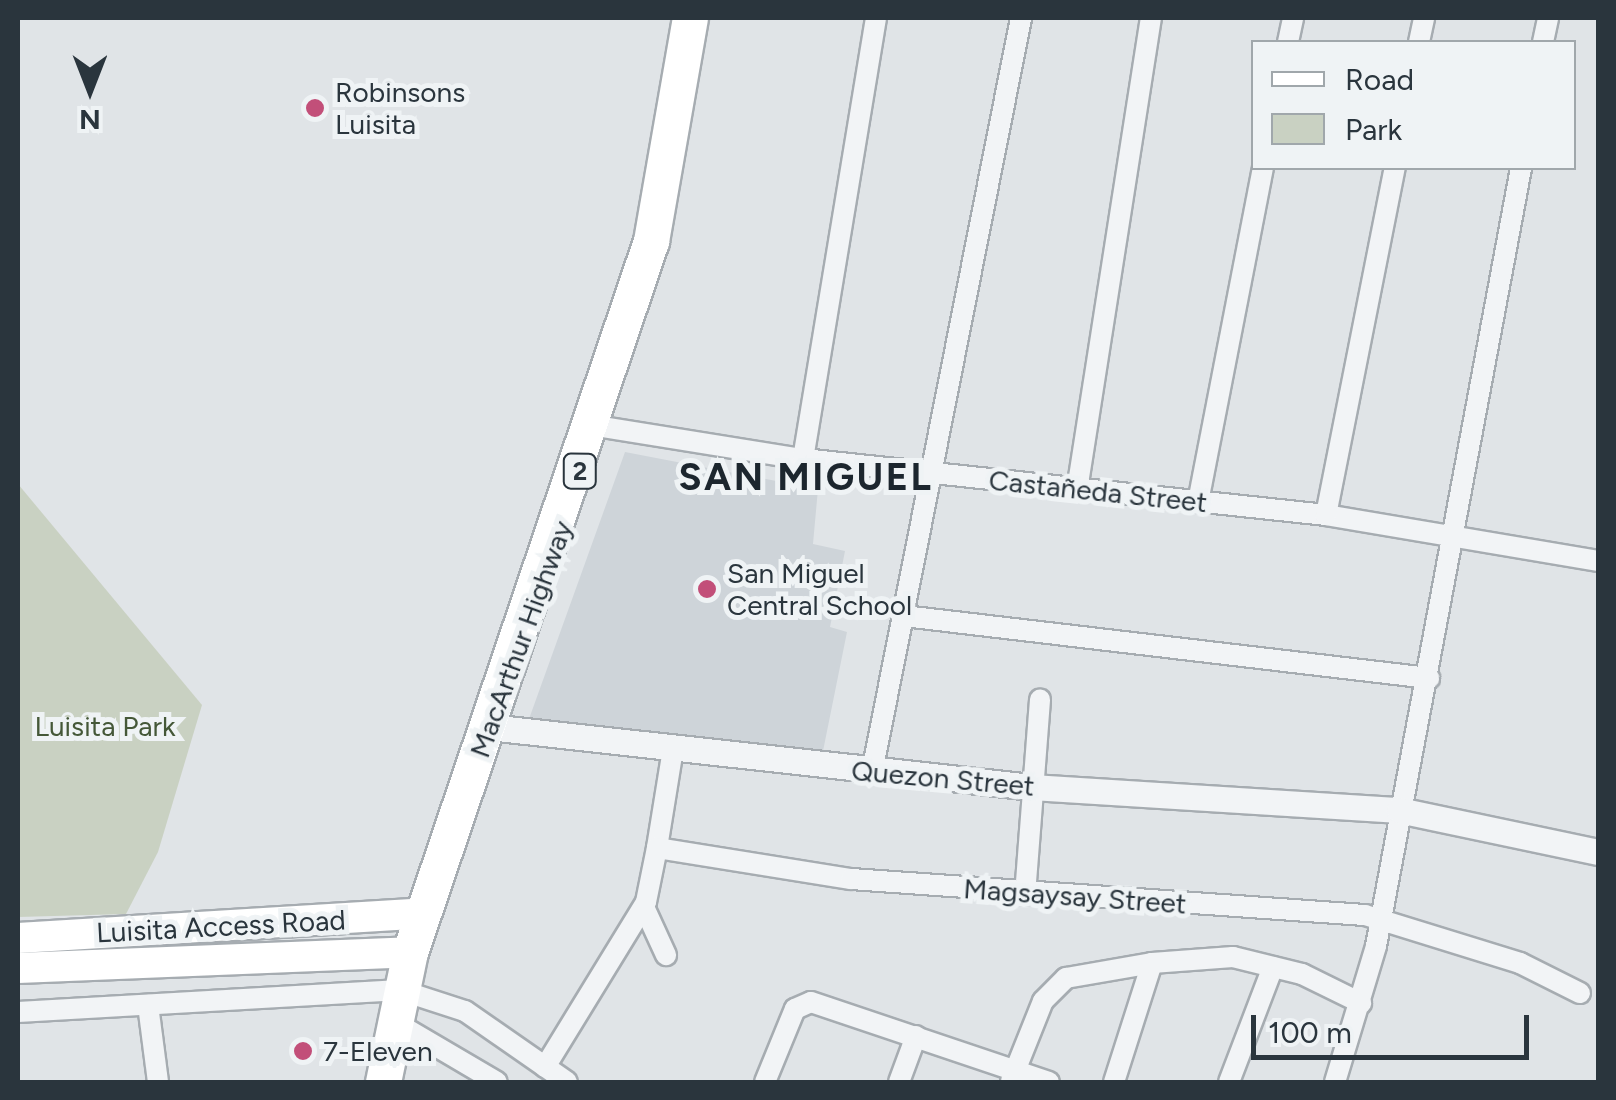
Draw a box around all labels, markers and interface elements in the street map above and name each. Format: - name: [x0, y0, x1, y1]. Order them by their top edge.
- north arrow: [40, 40, 140, 140]
- legend: [1251, 40, 1576, 170]
- text: Road: [1345, 61, 1414, 98]
- place label: Robinsons Luisita: [335, 75, 465, 141]
- marker: Robinsons Luisita: [304, 97, 326, 119]
- text: N: [79, 103, 101, 137]
- text: Park: [1345, 111, 1402, 148]
- road number: 2: [562, 451, 598, 491]
- district label: SAN MIGUEL: [679, 455, 933, 501]
- street label: Castañeda Street: [987, 463, 1209, 519]
- street label: MacArthur Highway: [463, 516, 579, 762]
- place label: San Miguel Central School: [727, 556, 912, 622]
- marker: San Miguel Central School: [696, 578, 718, 600]
- park label: Luisita Park: [34, 709, 176, 743]
- street label: Quezon Street: [850, 753, 1036, 803]
- street label: Magsaysay Street: [962, 871, 1188, 921]
- street label: Luisita Access Road: [95, 903, 347, 949]
- scale bar: [1256, 995, 1534, 1057]
- text: 100 m: [1268, 1014, 1352, 1051]
- place label: 7-Eleven: [323, 1034, 433, 1068]
- marker: 7-Eleven: [292, 1040, 314, 1062]

